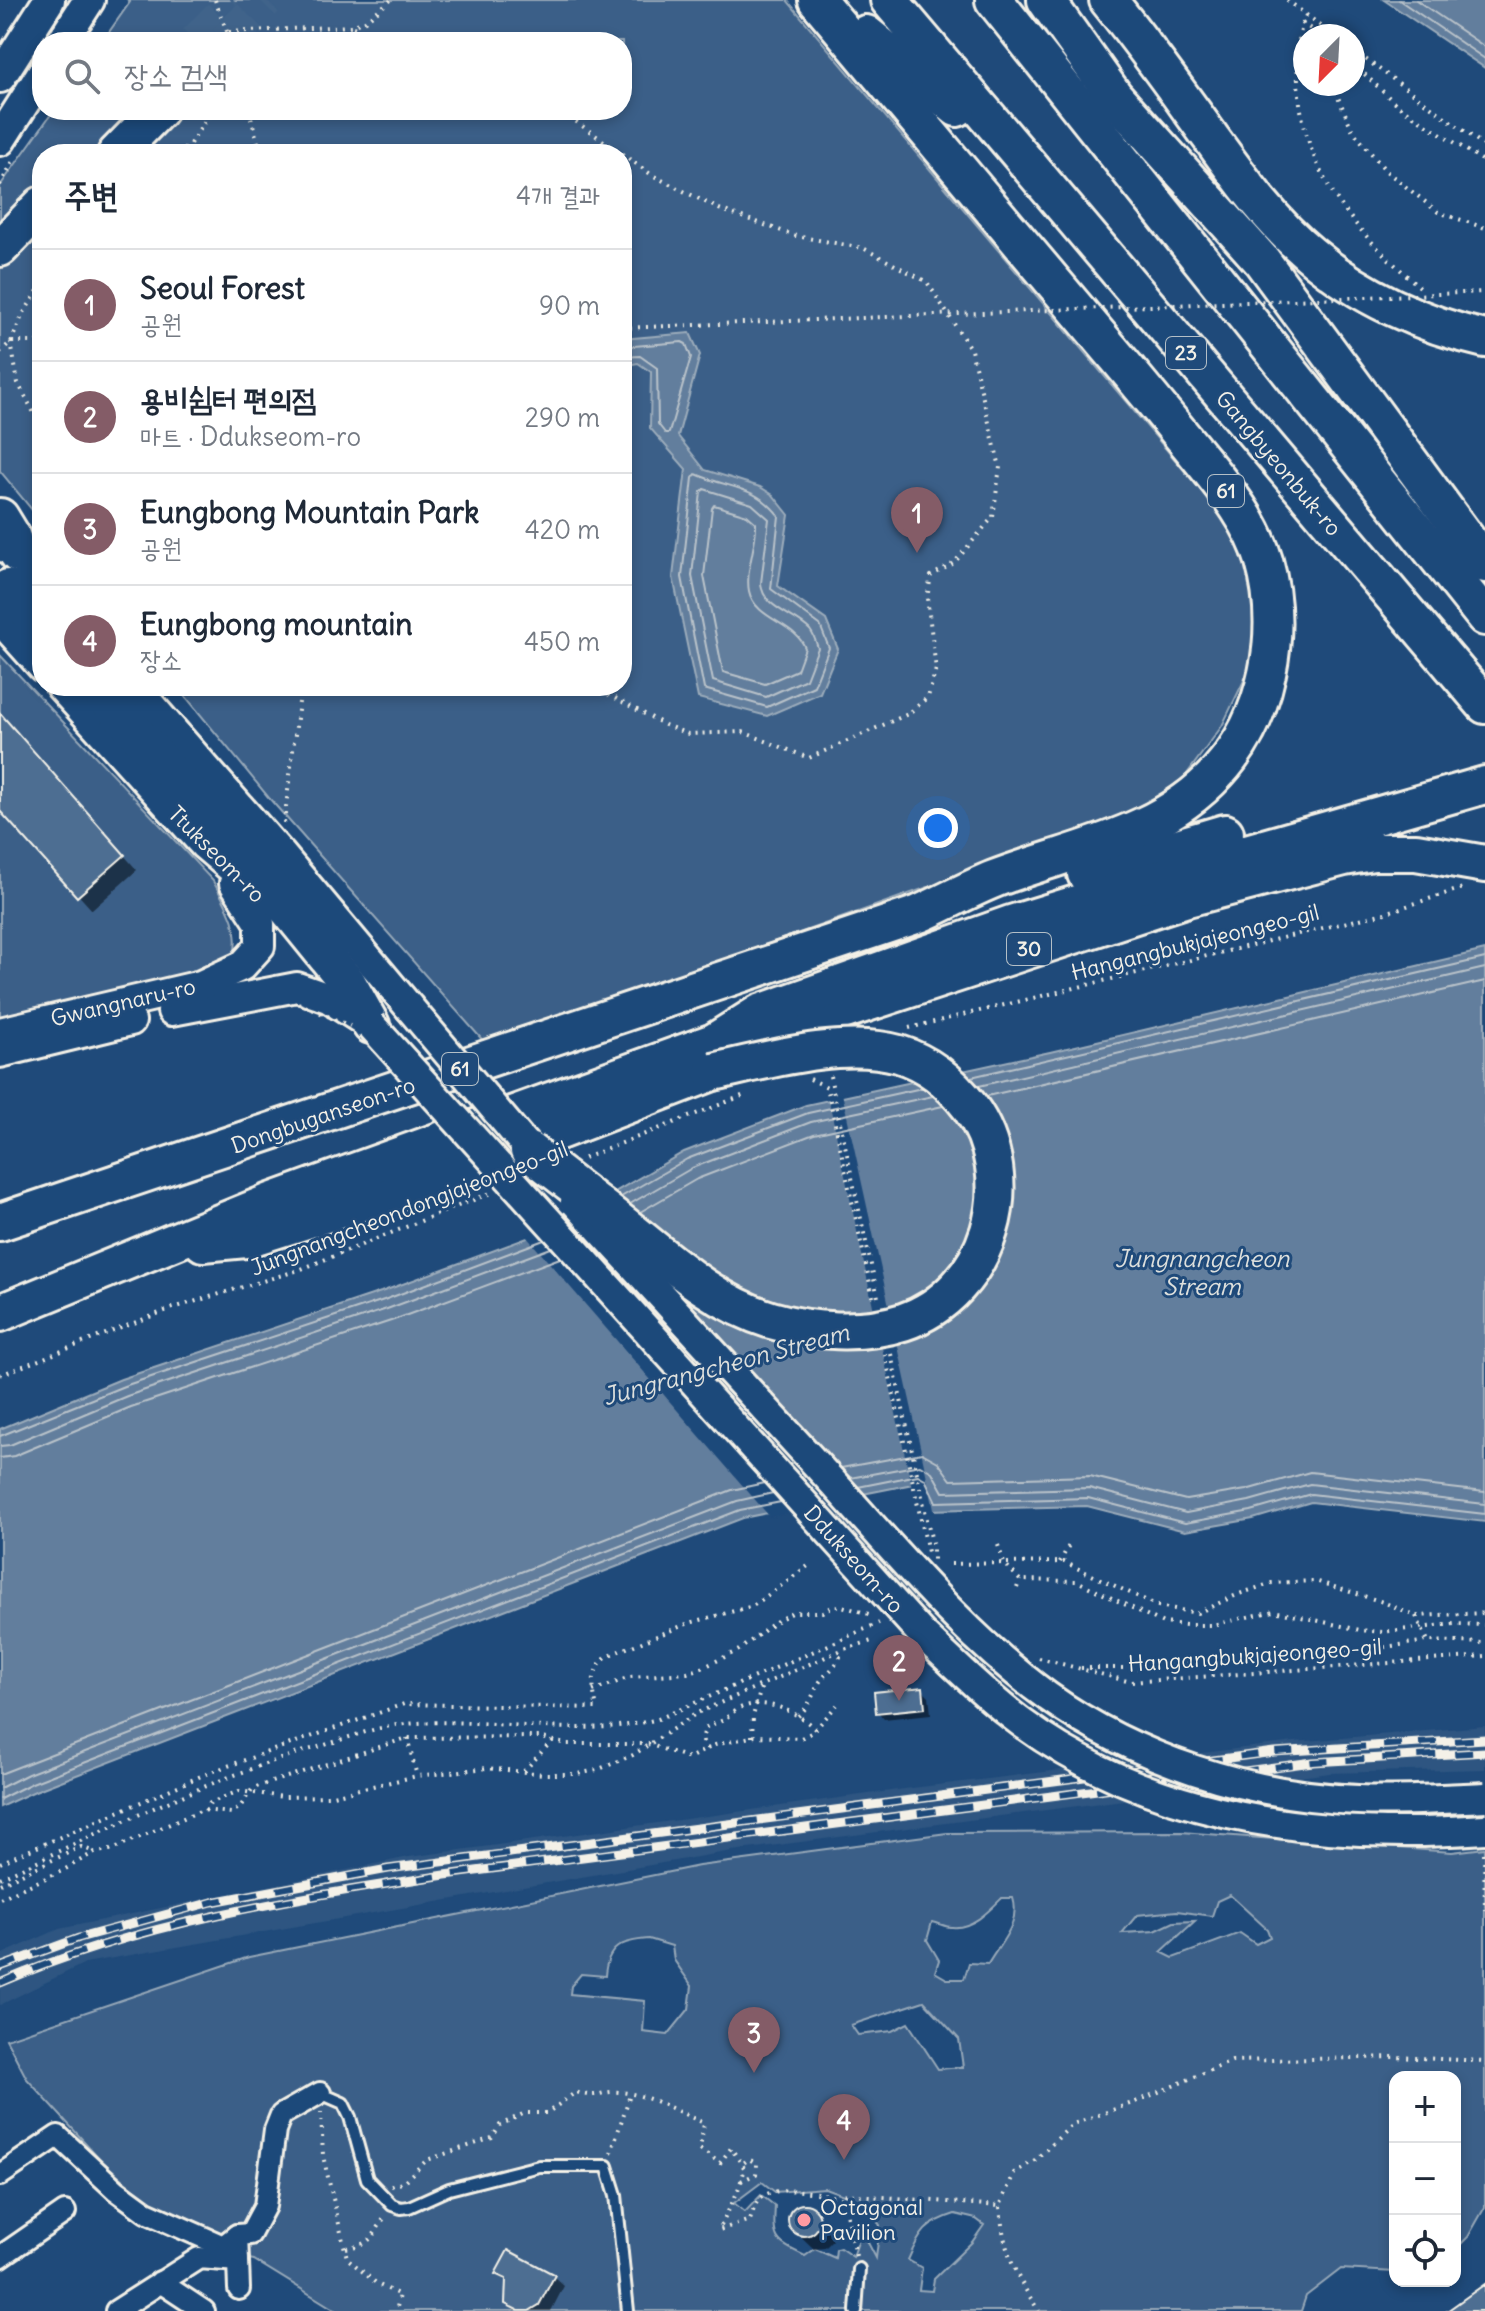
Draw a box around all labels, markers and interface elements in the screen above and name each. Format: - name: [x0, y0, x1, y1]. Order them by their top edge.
- north arrow: [1293, 24, 1365, 96]
- search box: [32, 32, 632, 120]
- icon: search: [60, 54, 104, 98]
- text: 장소 검색: [124, 56, 228, 94]
- text: 주변: [64, 173, 119, 216]
- text: 4개 결과: [516, 179, 600, 212]
- text: Seoul Forest: [140, 269, 305, 307]
- text: 1: [85, 289, 95, 322]
- text: 90 m: [539, 289, 600, 322]
- text: 공원: [140, 307, 182, 340]
- road number: 23: [1166, 337, 1206, 369]
- text: 용비쉼터 편의점: [140, 380, 316, 418]
- street label: Gangbyeonbuk-ro: [1210, 385, 1348, 541]
- text: 2: [83, 401, 97, 434]
- text: 290 m: [525, 401, 600, 434]
- text: 마트 · Ddukseom-ro: [140, 420, 361, 453]
- road number: 61: [1208, 475, 1244, 507]
- pin: 1: [891, 487, 943, 553]
- text: Eungbong Mountain Park: [140, 493, 479, 531]
- text: 3: [83, 513, 97, 546]
- text: 420 m: [525, 513, 600, 546]
- text: 공원: [140, 531, 182, 564]
- text: Eungbong mountain: [140, 605, 413, 643]
- text: 4: [82, 625, 98, 658]
- text: 450 m: [524, 625, 600, 658]
- text: 장소: [140, 643, 182, 676]
- street label: Ttukseom-ro: [163, 800, 271, 908]
- your location: [918, 808, 958, 848]
- street label: Hangangbukjajeongeo-gil: [1068, 898, 1322, 986]
- road number: 30: [1007, 933, 1051, 965]
- street label: Gwangnaru-ro: [48, 972, 198, 1032]
- road number: 61: [442, 1053, 478, 1085]
- street label: Dongbuganseon-ro: [227, 1070, 419, 1160]
- street label: Jungnangcheondongjajeongeo-gil: [246, 1134, 572, 1282]
- water label: Jungnangcheon Stream: [1115, 1243, 1290, 1301]
- water label: Jungrangcheon Stream: [599, 1316, 853, 1411]
- street label: Ddukseom-ro: [798, 1499, 910, 1619]
- street label: Hangangbukjajeongeo-gil: [1127, 1632, 1383, 1678]
- pin: 2: [873, 1635, 925, 1701]
- pin: 3: [728, 2007, 780, 2073]
- map controls: [1389, 2071, 1461, 2287]
- button: +: [1389, 2071, 1461, 2143]
- pin: 4: [818, 2094, 870, 2160]
- button: −: [1389, 2143, 1461, 2215]
- place label: Octagonal Pavilion: [820, 2193, 923, 2246]
- marker: Octagonal Pavilion: [795, 2211, 813, 2229]
- button: locate: [1389, 2215, 1461, 2287]

